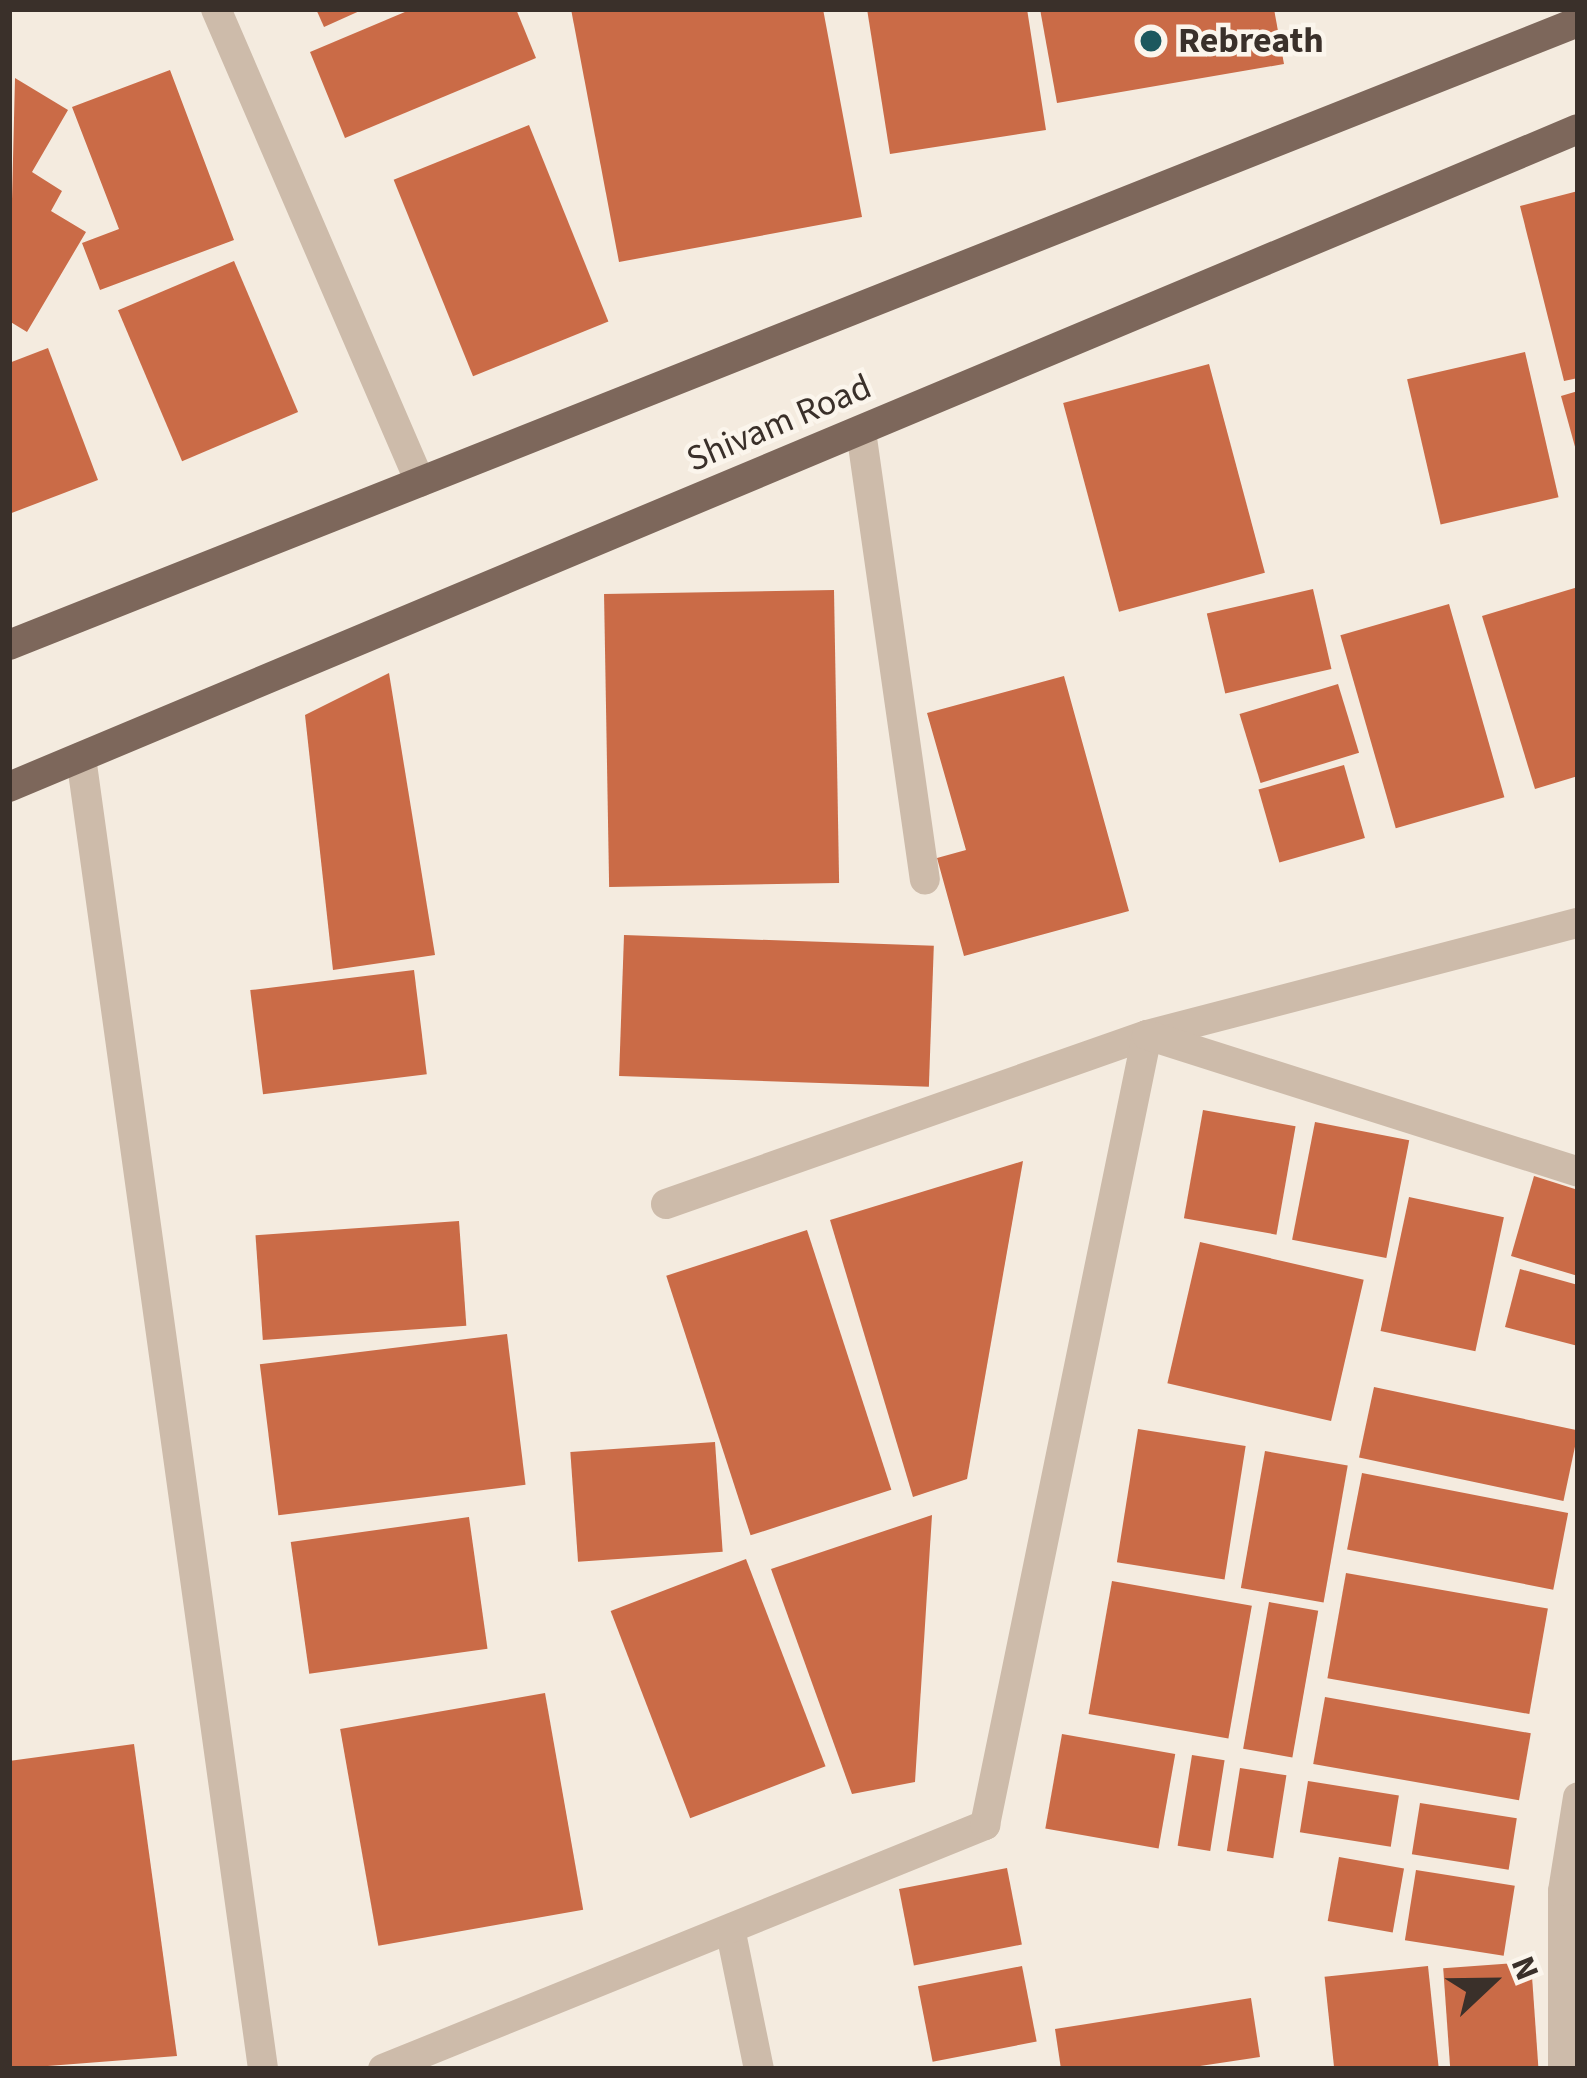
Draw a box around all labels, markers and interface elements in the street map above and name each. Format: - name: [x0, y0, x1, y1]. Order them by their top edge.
- place label: Rebreath: [1178, 19, 1324, 63]
- marker: Rebreath: [1135, 25, 1167, 57]
- street label: Shivam Road: [680, 365, 878, 481]
- north arrow: [1431, 1922, 1551, 2042]
- text: N: [1499, 1949, 1551, 1987]

